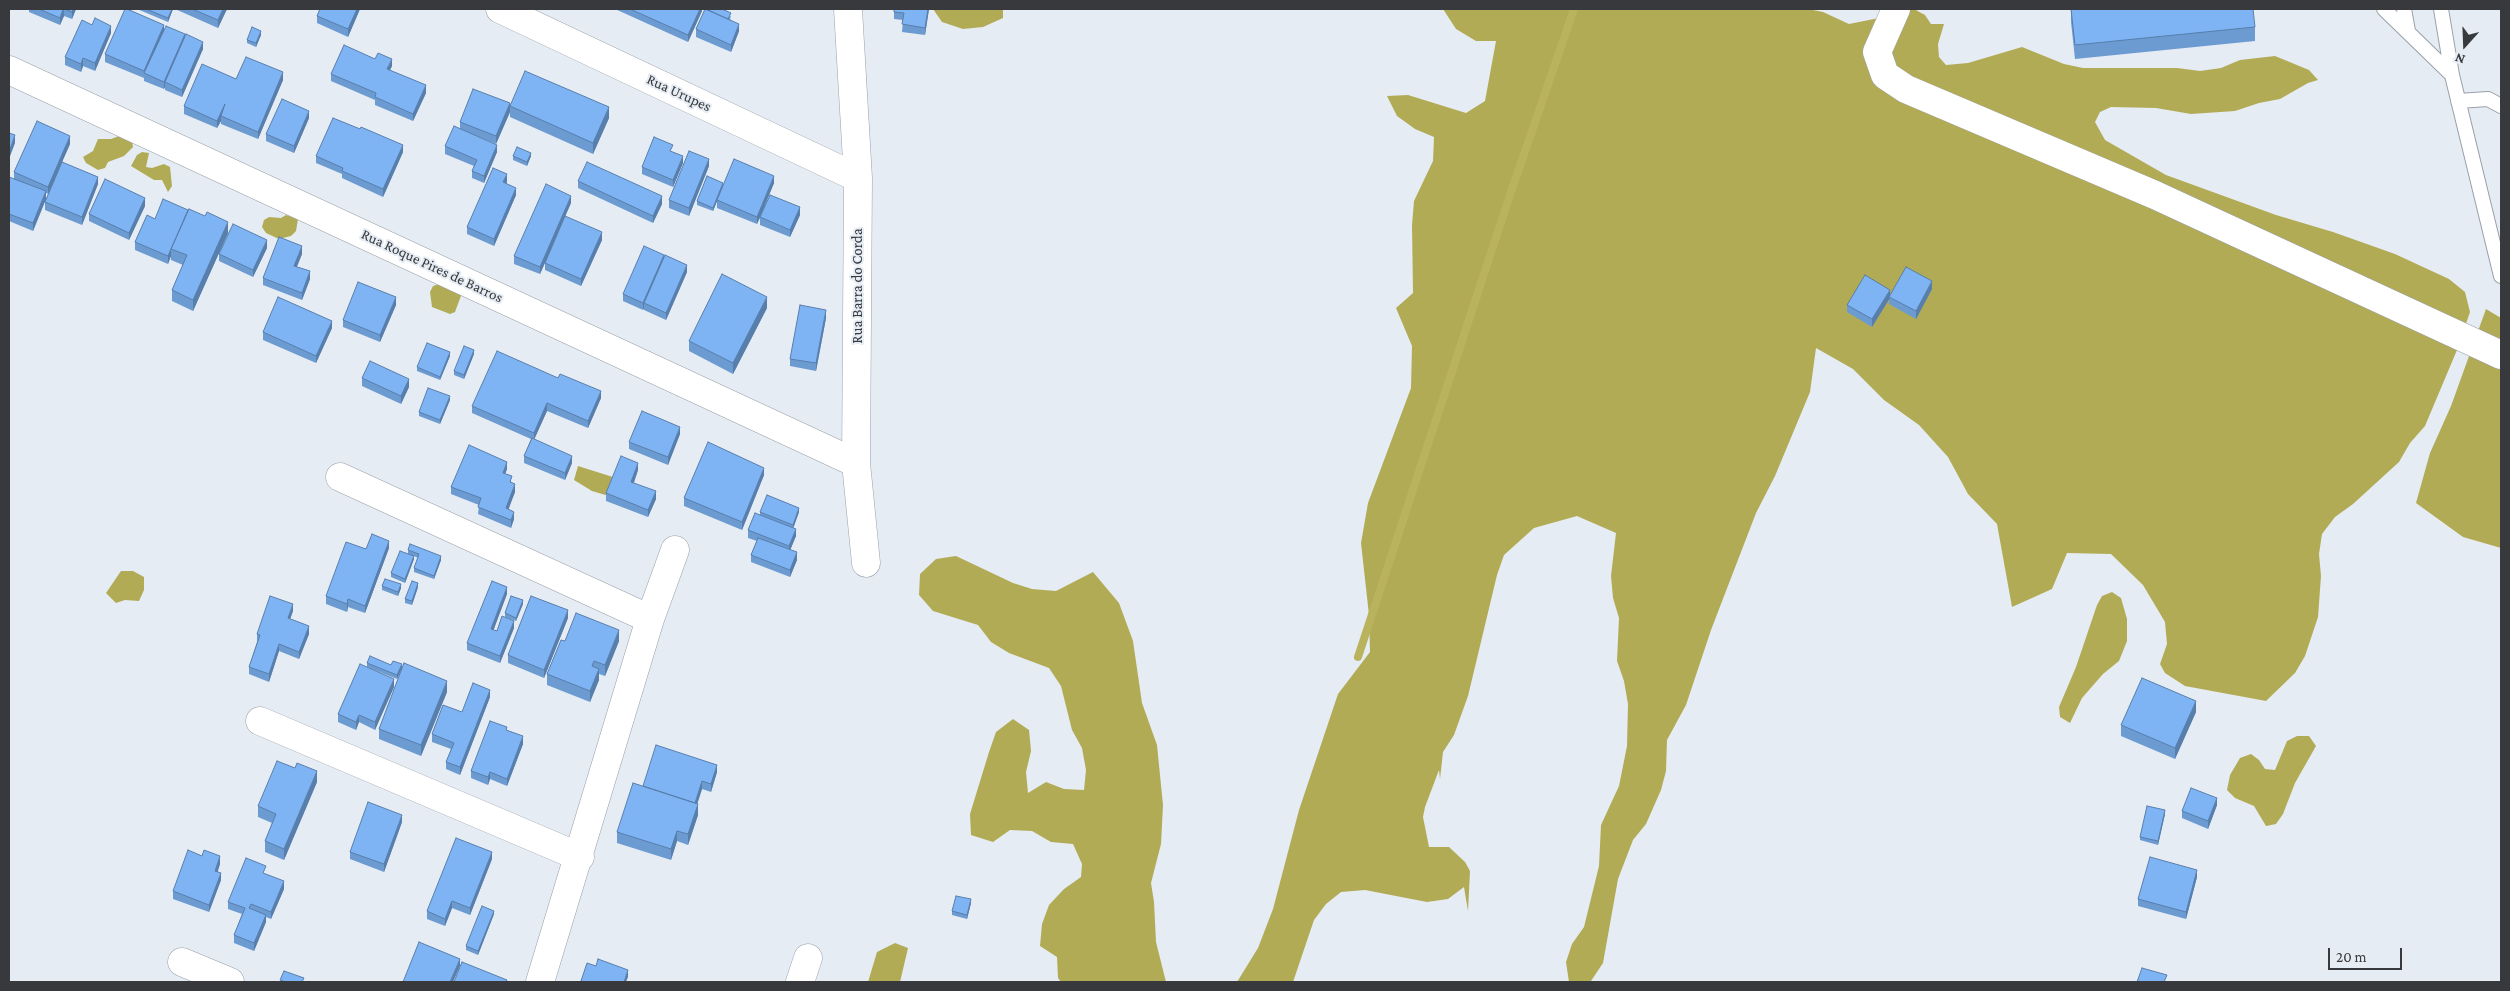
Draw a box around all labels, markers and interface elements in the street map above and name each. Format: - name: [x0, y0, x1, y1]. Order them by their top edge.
- north arrow: [2440, 20, 2490, 70]
- text: N: [2453, 50, 2467, 68]
- street label: Rua Urupes: [644, 70, 714, 116]
- street label: Rua Roque Pires de Barros: [358, 225, 506, 307]
- street label: Rua Barra do Corda: [848, 228, 866, 344]
- scale bar: [2330, 938, 2404, 970]
- text: 20 m: [2336, 949, 2367, 965]

